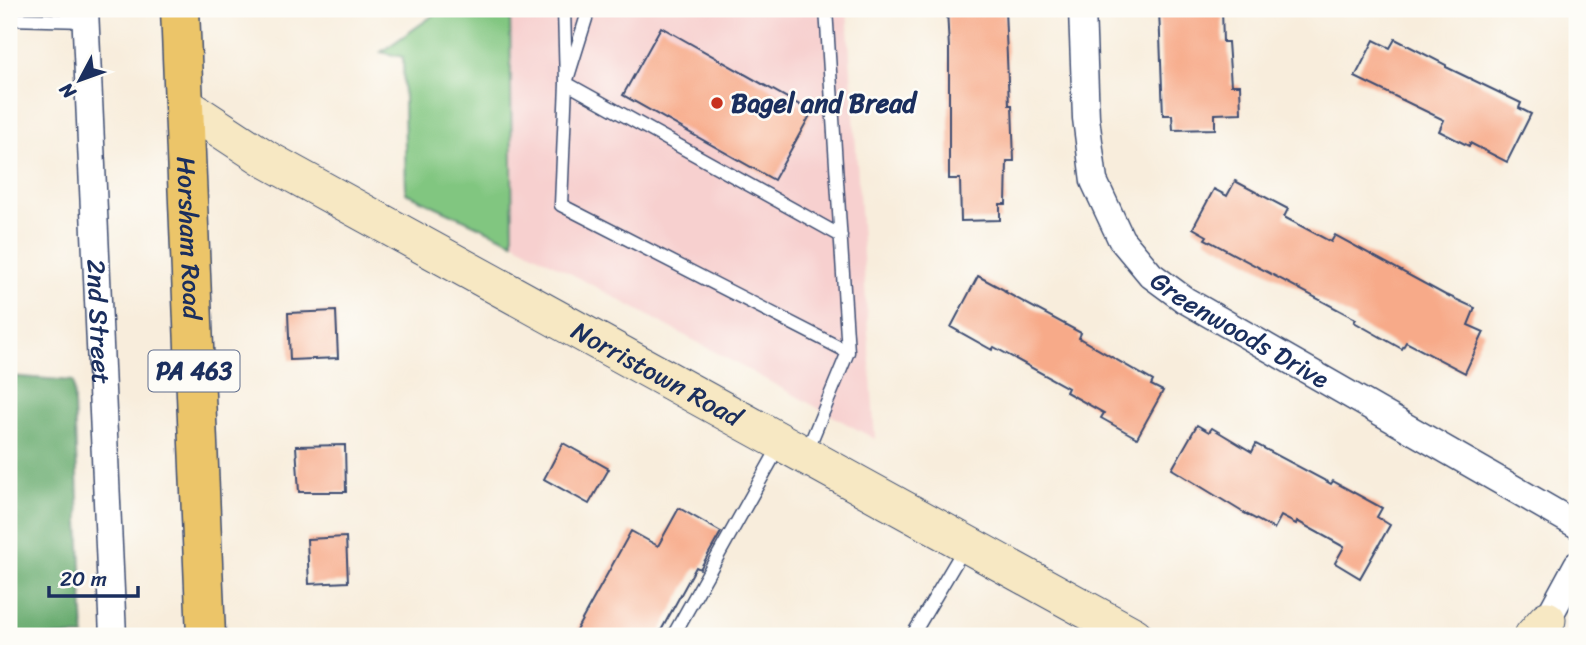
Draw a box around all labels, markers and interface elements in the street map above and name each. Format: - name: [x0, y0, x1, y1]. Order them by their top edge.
- north arrow: [46, 46, 116, 116]
- text: N: [50, 74, 85, 107]
- place label: Bagel and Bread: [731, 80, 918, 126]
- marker: Bagel and Bread: [709, 95, 725, 111]
- street label: Horsham Road: [163, 155, 216, 323]
- street label: 2nd Street: [73, 258, 125, 385]
- street label: Greenwoods Drive: [1140, 259, 1339, 402]
- street label: Norristown Road: [563, 308, 753, 441]
- road number: PA 463: [148, 350, 240, 392]
- scale bar: [49, 554, 138, 598]
- text: 20 m: [60, 560, 107, 598]

